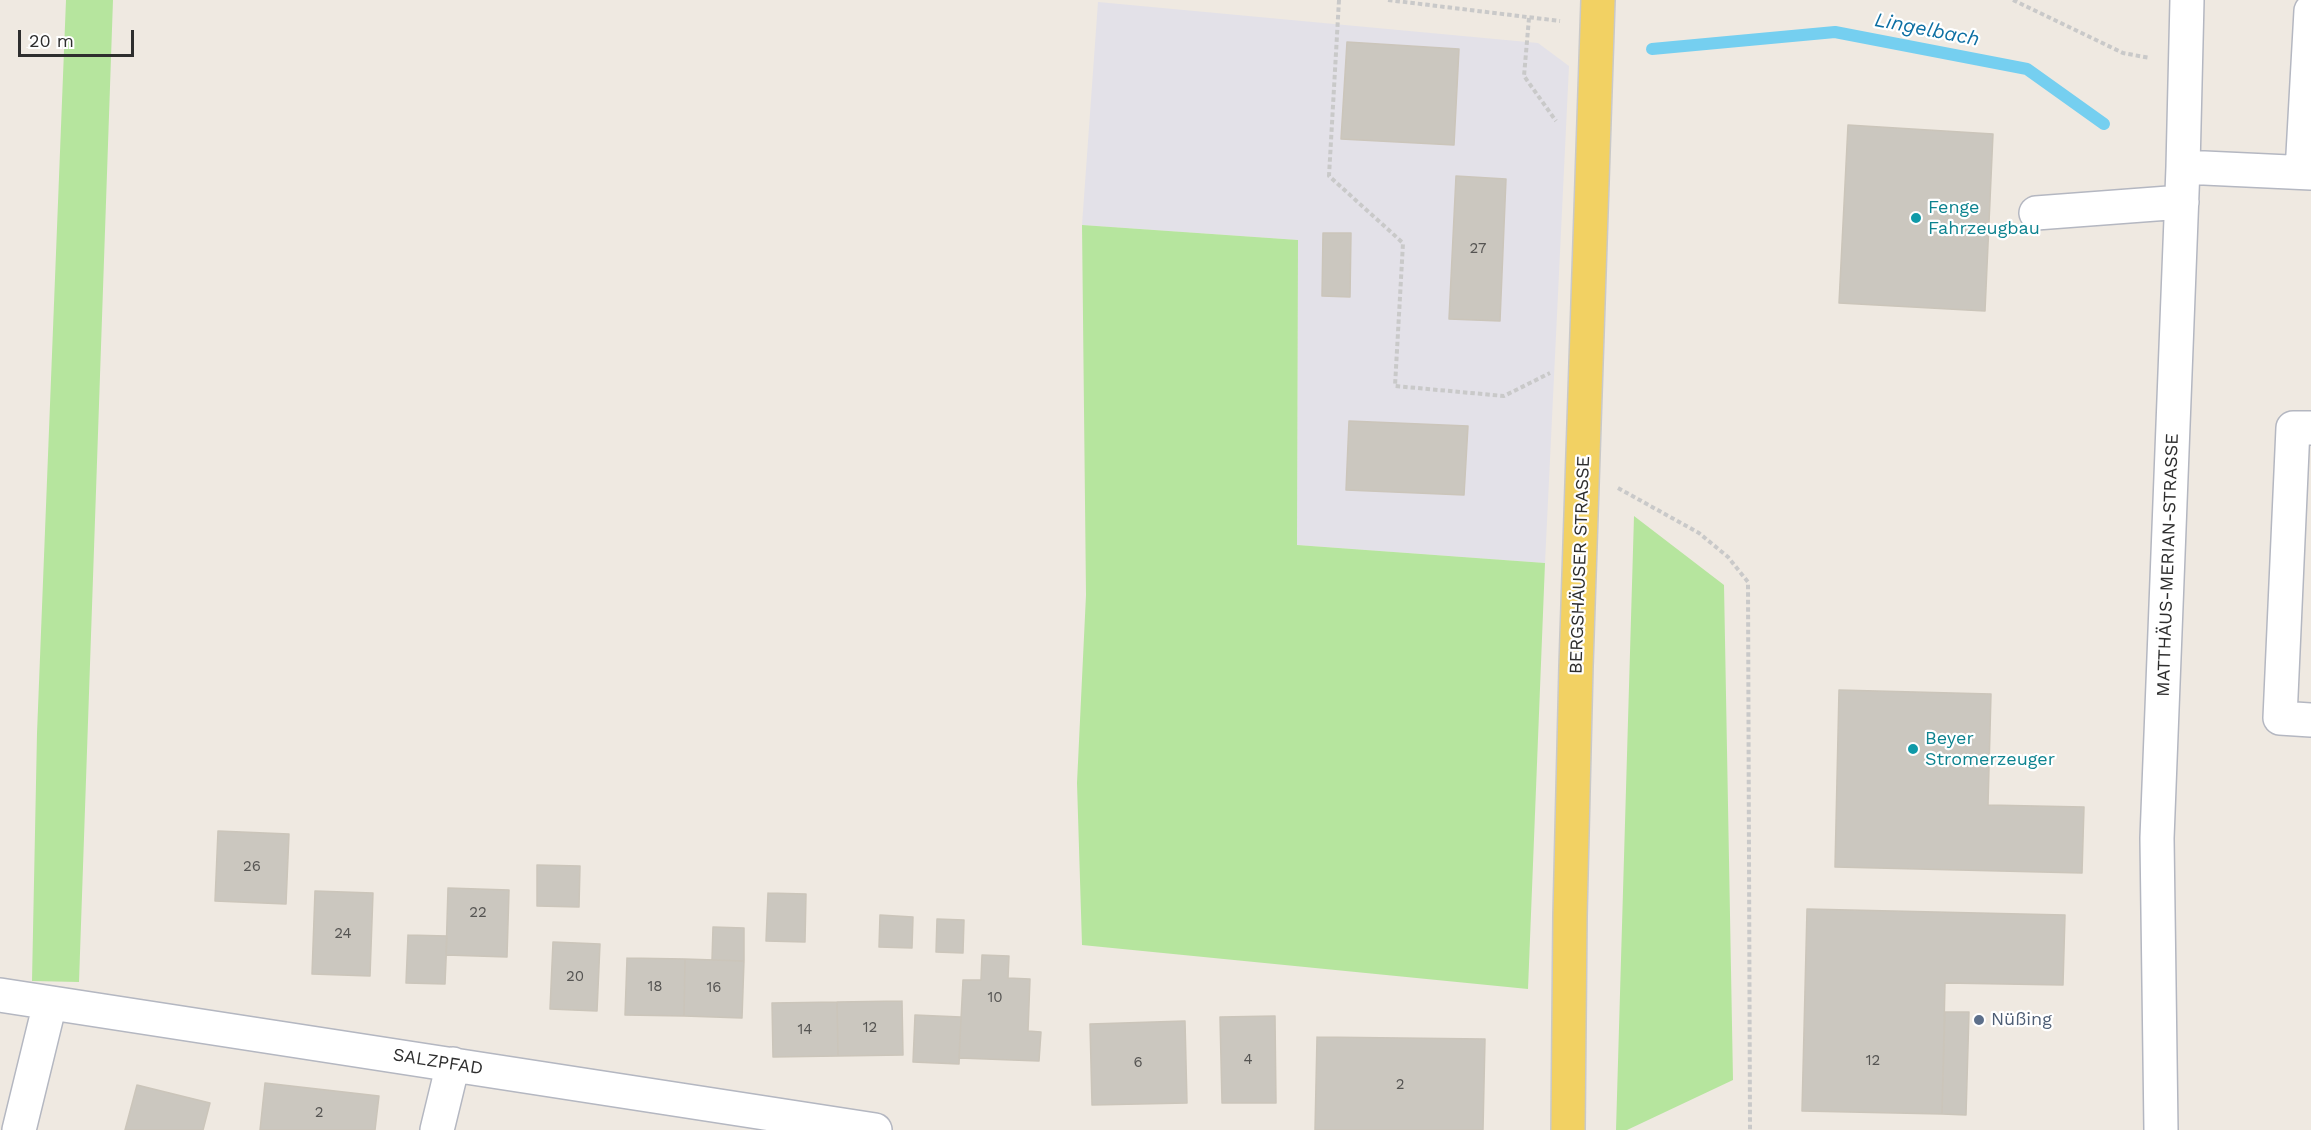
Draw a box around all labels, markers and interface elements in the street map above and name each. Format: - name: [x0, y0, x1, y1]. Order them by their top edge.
- water label: Lingelbach: [1873, 8, 1981, 52]
- scale bar: [21, 18, 136, 56]
- text: 20 m: [29, 30, 74, 51]
- place label: Fenge Fahrzeugbau: [1928, 197, 2040, 240]
- marker: Fenge Fahrzeugbau: [1909, 211, 1923, 225]
- house number: 27: [1470, 240, 1486, 258]
- street label: MATTHÄUS-MERIAN-STRASSE: [2153, 433, 2183, 697]
- street label: BERGSHÄUSER STRASSE: [1565, 456, 1595, 674]
- place label: Beyer Stromerzeuger: [1925, 728, 2055, 771]
- marker: Beyer Stromerzeuger: [1906, 742, 1920, 756]
- house number: 26: [243, 858, 261, 876]
- house number: 22: [469, 904, 487, 922]
- house number: 24: [334, 925, 352, 943]
- house number: 20: [566, 968, 584, 986]
- house number: 18: [647, 978, 663, 996]
- house number: 16: [707, 979, 721, 997]
- house number: 10: [987, 989, 1003, 1007]
- place label: Nüßing: [1991, 1009, 2052, 1031]
- marker: Nüßing: [1972, 1013, 1986, 1027]
- house number: 12: [863, 1019, 877, 1037]
- house number: 14: [797, 1021, 813, 1039]
- street label: SALZPFAD: [391, 1044, 485, 1080]
- house number: 4: [1243, 1051, 1253, 1069]
- house number: 12: [1866, 1052, 1880, 1070]
- house number: 6: [1133, 1054, 1143, 1072]
- house number: 2: [1396, 1076, 1404, 1094]
- house number: 2: [315, 1104, 323, 1122]

